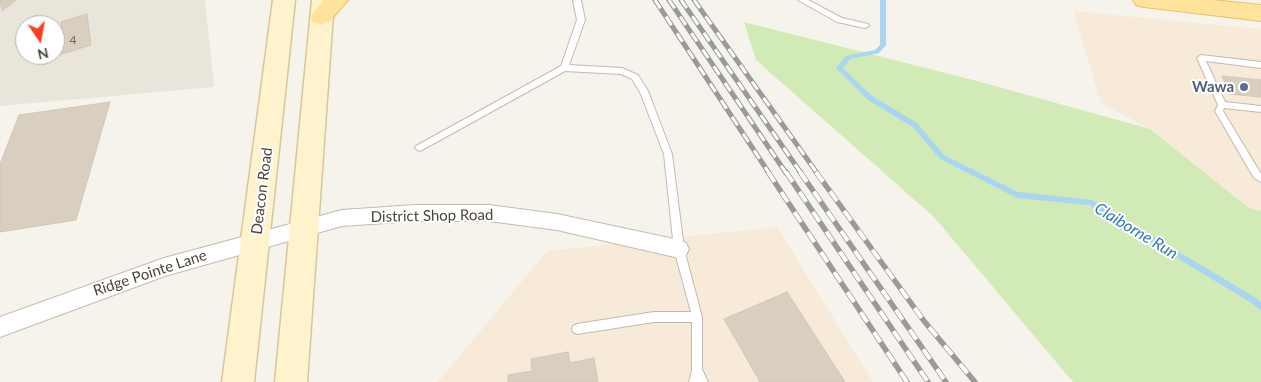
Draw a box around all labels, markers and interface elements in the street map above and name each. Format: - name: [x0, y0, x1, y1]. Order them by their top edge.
- north arrow: [15, 15, 65, 65]
- house number: 4: [70, 33, 76, 47]
- text: N: [36, 45, 50, 64]
- place label: Wawa: [1192, 78, 1234, 96]
- marker: Wawa: [1238, 81, 1250, 93]
- street label: Deacon Road: [248, 146, 276, 236]
- water label: Claiborne Run: [1091, 199, 1181, 263]
- street label: District Shop Road: [371, 206, 493, 226]
- street label: Ridge Pointe Lane: [91, 246, 209, 300]

